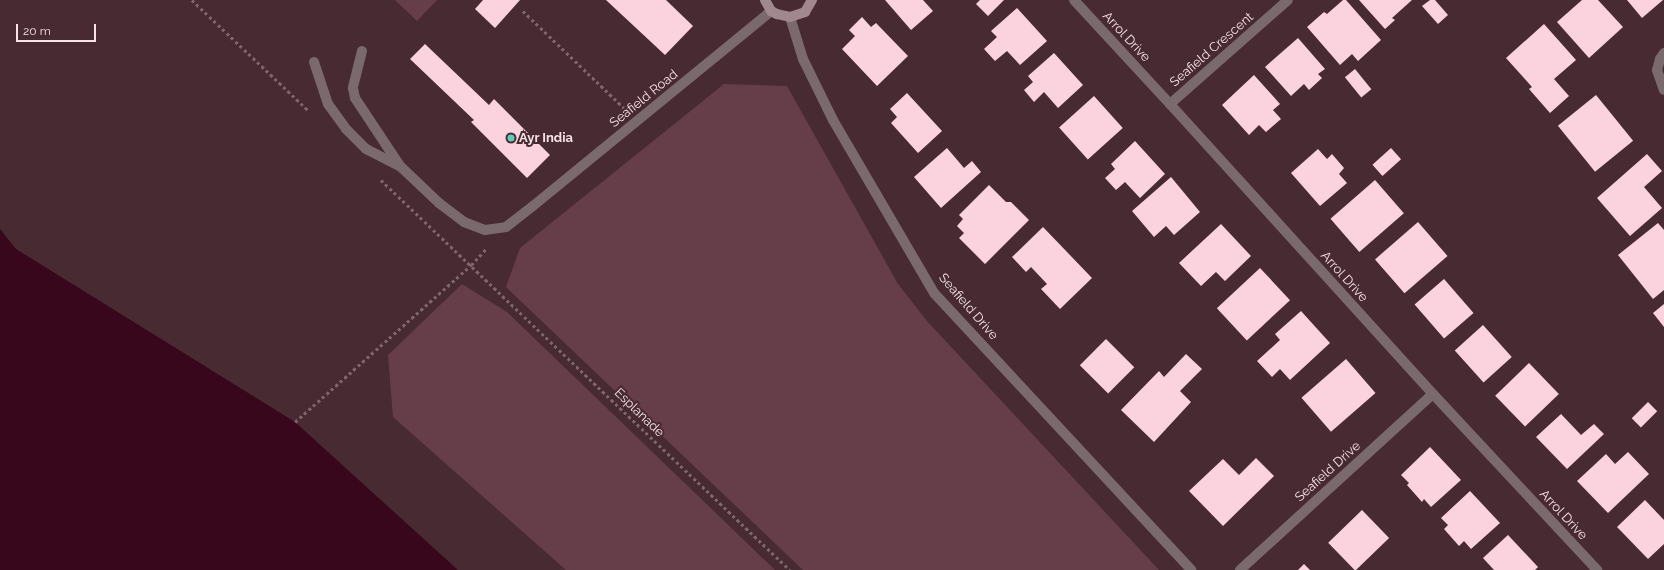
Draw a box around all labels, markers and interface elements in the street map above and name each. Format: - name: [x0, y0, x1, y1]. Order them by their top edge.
- street label: Arrol Drive: [1099, 9, 1153, 65]
- street label: Seafield Crescent: [1167, 10, 1257, 90]
- scale bar: [18, 16, 98, 42]
- text: 20 m: [23, 24, 51, 38]
- street label: Seafield Road: [607, 67, 681, 131]
- place label: Ayr India: [519, 130, 573, 146]
- marker: Ayr India: [506, 133, 516, 143]
- street label: Arrol Drive: [1317, 248, 1371, 306]
- street label: Seafield Drive: [935, 271, 1001, 343]
- street label: Esplanade: [611, 385, 667, 441]
- street label: Seafield Drive: [1292, 439, 1364, 505]
- street label: Arrol Drive: [1536, 487, 1590, 543]

